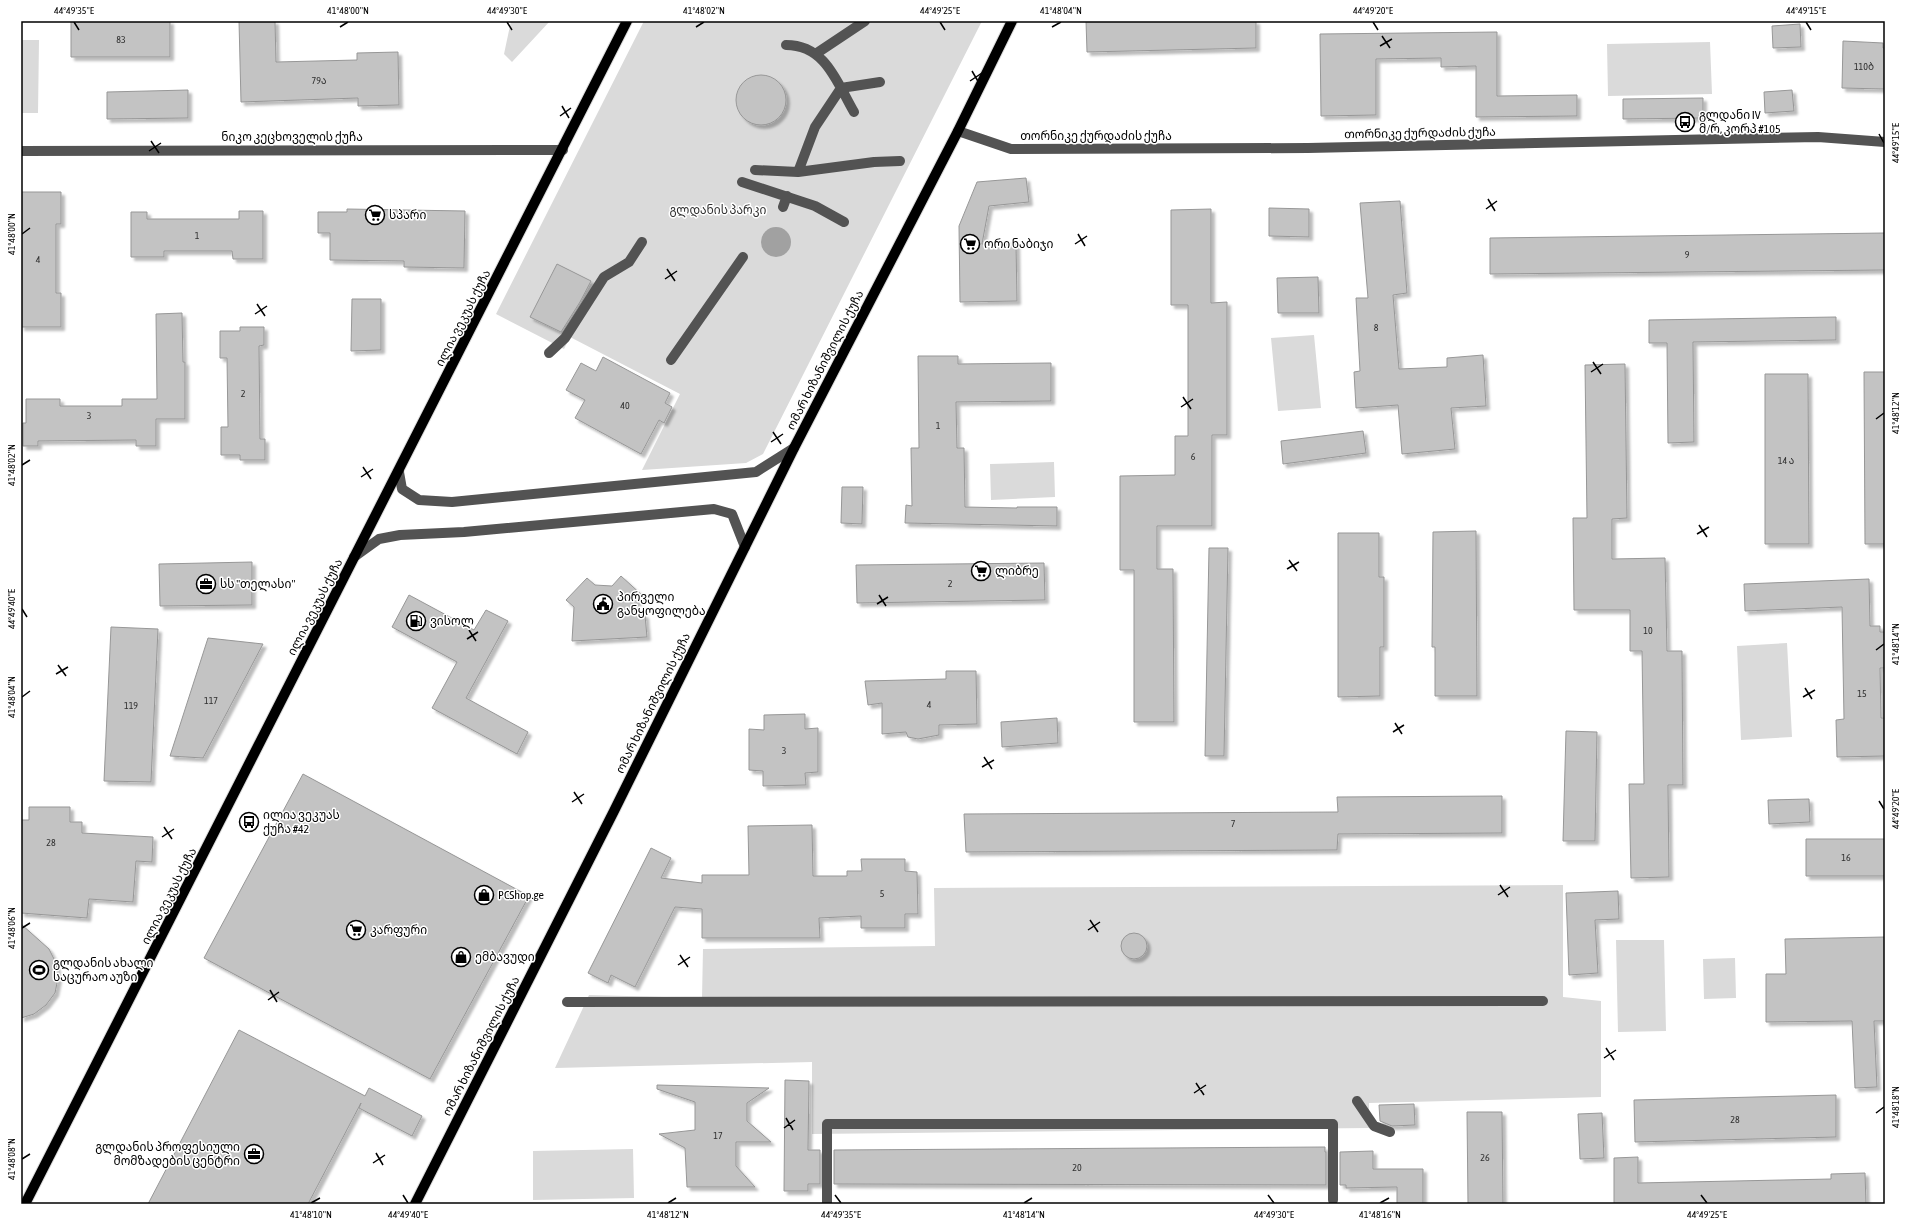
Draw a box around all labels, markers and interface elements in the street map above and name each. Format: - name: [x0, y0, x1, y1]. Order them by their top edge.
- text: 44°49'35"E: [54, 5, 95, 16]
- text: 41°48'00"N: [327, 5, 369, 16]
- text: 44°49'30"E: [487, 5, 528, 16]
- text: 41°48'02"N: [683, 5, 725, 16]
- text: 44°49'25"E: [920, 5, 961, 16]
- text: 41°48'04"N: [1040, 5, 1082, 16]
- text: 44°49'20"E: [1353, 5, 1394, 16]
- text: 44°49'15"E: [1786, 5, 1827, 16]
- house number: 83: [116, 34, 126, 45]
- house number: 110ბ: [1854, 61, 1874, 72]
- house number: 79ა: [312, 75, 326, 86]
- place label: გლდანი IV მ/რ, კორპ #105: [1699, 108, 1781, 136]
- bus stop icon: გლდანი IV მ/რ, კორპ #105: [1674, 111, 1696, 133]
- text: 44°49'15"E: [1890, 122, 1901, 163]
- street label: თორნიკე ქურდაძის ქუჩა: [1344, 125, 1496, 142]
- street label: თორნიკე ქურდაძის ქუჩა: [1020, 129, 1172, 144]
- street label: ნიკო კეცხოველის ქუჩა: [221, 130, 363, 145]
- park label: გლდანის პარკი: [670, 203, 767, 218]
- supermarket icon: სპარი: [364, 204, 386, 226]
- place label: სპარი: [389, 208, 426, 222]
- text: 41°48'00"N: [6, 213, 17, 255]
- house number: 1: [195, 230, 200, 241]
- supermarket icon: ორი ნაბიჯი: [959, 233, 981, 255]
- place label: ორი ნაბიჯი: [984, 237, 1053, 251]
- house number: 9: [1685, 249, 1690, 260]
- house number: 4: [36, 254, 41, 265]
- street label: ილია ვეკუას ქუჩა: [433, 267, 494, 369]
- street label: ომარ ხიზანიშვილის ქუჩა: [784, 288, 867, 433]
- house number: 8: [1374, 322, 1379, 333]
- house number: 2: [241, 388, 246, 399]
- text: 41°48'12"N: [1890, 392, 1901, 434]
- house number: 40: [620, 400, 630, 411]
- house number: 3: [87, 410, 92, 421]
- house number: 1: [936, 420, 941, 431]
- text: 41°48'02"N: [6, 444, 17, 486]
- house number: 6: [1191, 451, 1196, 462]
- house number: 14 ა: [1778, 455, 1794, 466]
- street label: ილია ვეკუას ქუჩა: [285, 556, 346, 658]
- supermarket icon: ლიბრე: [970, 560, 992, 582]
- place label: ლიბრე: [995, 564, 1039, 579]
- office icon: სს "თელასი": [195, 573, 217, 595]
- place label: სს "თელასი": [220, 577, 295, 592]
- house number: 2: [948, 578, 953, 589]
- text: 44°49'40"E: [6, 588, 17, 629]
- place label: პირველი განყოფილება: [617, 590, 706, 619]
- public building icon: პირველი განყოფილება: [592, 593, 614, 615]
- fuel station icon: ვისოლ: [405, 610, 427, 632]
- place label: ვისოლ: [430, 614, 474, 629]
- text: 41°48'14"N: [1890, 623, 1901, 665]
- house number: 10: [1643, 625, 1653, 636]
- street label: ომარ ხიზანიშვილის ქუჩა: [613, 630, 694, 776]
- text: 41°48'04"N: [6, 676, 17, 718]
- house number: 15: [1857, 688, 1867, 699]
- house number: 117: [204, 695, 218, 706]
- house number: 4: [927, 699, 932, 710]
- house number: 119: [124, 700, 138, 711]
- house number: 3: [782, 745, 787, 756]
- text: 44°49'20"E: [1890, 788, 1901, 829]
- place label: ილია ვეკუას ქუჩა #42: [263, 808, 340, 836]
- bus stop icon: ილია ვეკუას ქუჩა #42: [238, 811, 260, 833]
- house number: 7: [1231, 818, 1236, 829]
- house number: 28: [46, 837, 56, 848]
- street label: ილია ვეკუას ქუჩა: [139, 845, 200, 947]
- house number: 16: [1841, 852, 1851, 863]
- shop icon: PCShop.ge: [473, 884, 495, 906]
- place label: PCShop.ge: [498, 888, 544, 902]
- house number: 5: [880, 888, 885, 899]
- text: 41°48'06"N: [6, 907, 17, 949]
- supermarket icon: კარფური: [345, 919, 367, 941]
- place label: კარფური: [370, 923, 427, 937]
- shop icon: ემბავუდი: [450, 946, 472, 968]
- place label: ემბავუდი: [475, 950, 535, 965]
- place label: გლდანის ახალი საცურაო აუზი: [53, 956, 154, 984]
- sports icon: გლდანის ახალი საცურაო აუზი: [28, 959, 50, 981]
- street label: ომარ ხიზანიშვილის ქუჩა: [440, 974, 523, 1119]
- text: 41°48'18"N: [1890, 1086, 1901, 1128]
- house number: 28: [1730, 1114, 1740, 1125]
- house number: 17: [713, 1130, 723, 1141]
- text: 41°48'08"N: [6, 1138, 17, 1180]
- place label: გლდანის პროფესიული მომზადების ცენტრი: [95, 1140, 240, 1169]
- office icon: გლდანის პროფესიული მომზადების ცენტრი: [243, 1143, 265, 1165]
- house number: 26: [1480, 1152, 1490, 1163]
- house number: 20: [1072, 1162, 1082, 1173]
- text: 41°48'10"N: [290, 1209, 332, 1220]
- text: 44°49'40"E: [388, 1209, 429, 1220]
- text: 41°48'12"N: [647, 1209, 689, 1220]
- text: 44°49'35"E: [821, 1209, 862, 1220]
- text: 41°48'14"N: [1003, 1209, 1045, 1220]
- text: 44°49'30"E: [1254, 1209, 1295, 1220]
- text: 41°48'16"N: [1359, 1209, 1401, 1220]
- text: 44°49'25"E: [1687, 1209, 1728, 1220]

